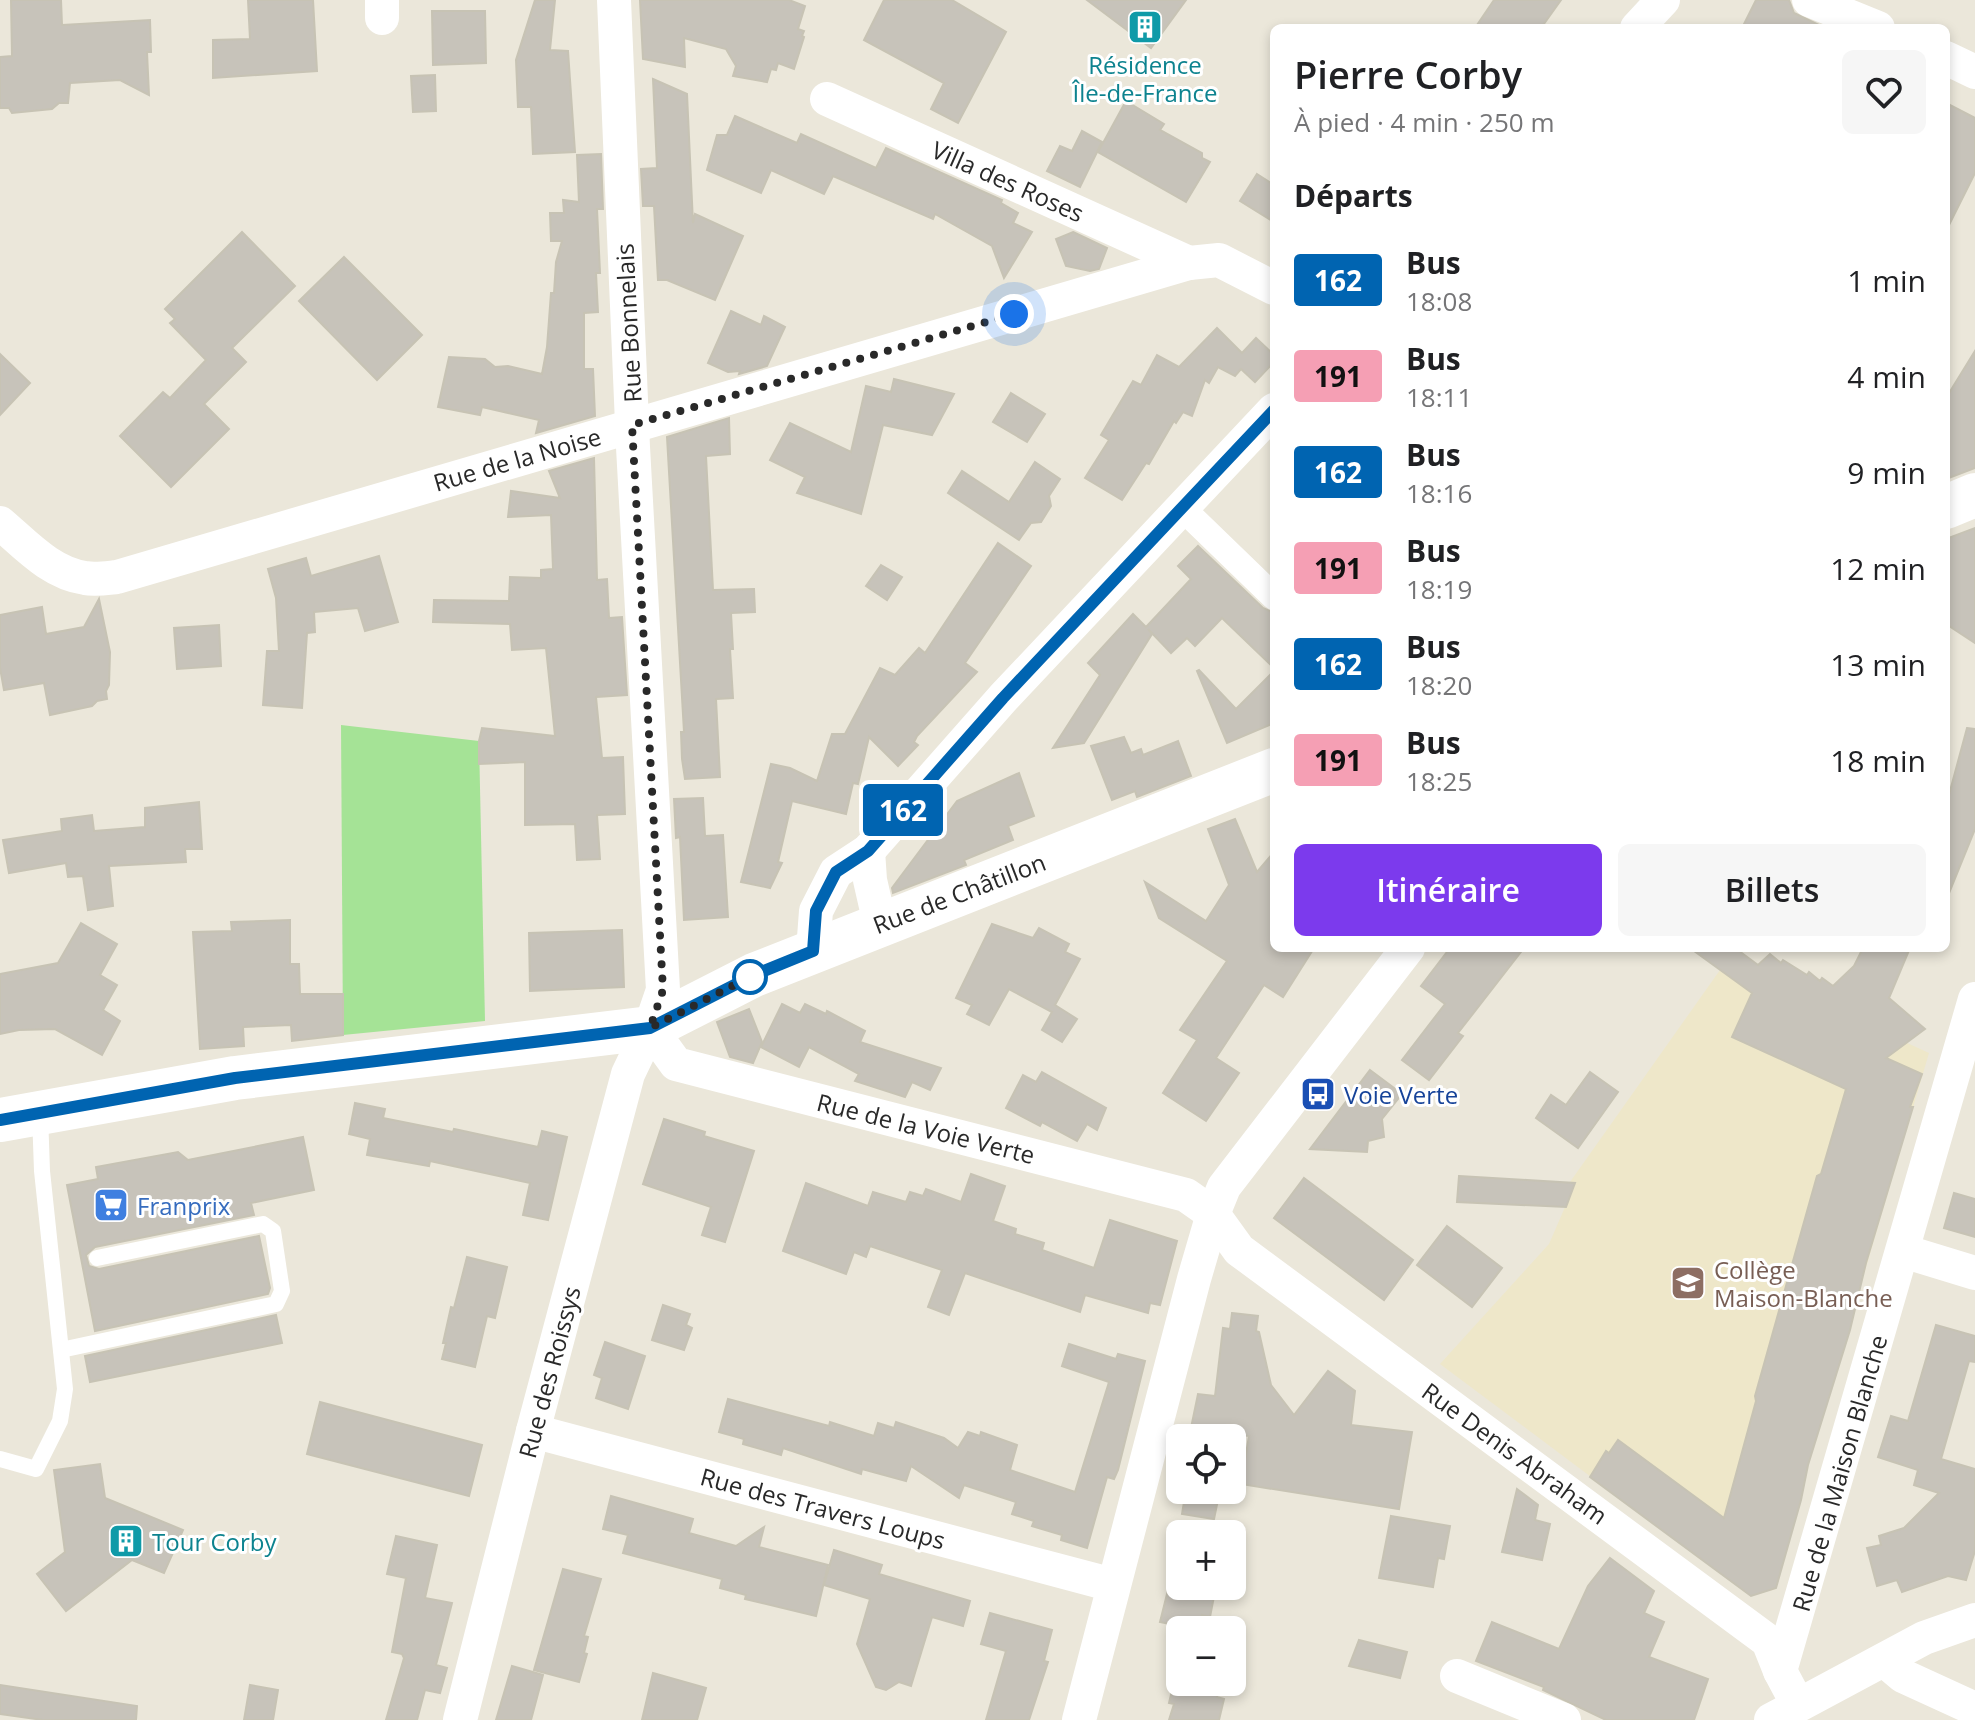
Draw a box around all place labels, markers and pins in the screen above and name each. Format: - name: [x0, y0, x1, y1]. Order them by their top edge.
- building icon: Résidence Île-de-France: [1126, 8, 1164, 46]
- place label: Résidence Île-de-France: [1071, 48, 1218, 109]
- unlabelled marker: [733, 960, 767, 994]
- bus stop icon: Voie Verte: [1299, 1075, 1337, 1113]
- place label: Voie Verte: [1344, 1078, 1458, 1111]
- supermarket icon: Franprix: [92, 1186, 130, 1224]
- place label: Franprix: [137, 1189, 231, 1222]
- place label: Collège Maison-Blanche: [1714, 1253, 1893, 1314]
- school or university icon: Collège Maison-Blanche: [1669, 1264, 1707, 1302]
- building icon: Tour Corby: [107, 1522, 145, 1560]
- place label: Tour Corby: [152, 1525, 277, 1558]

